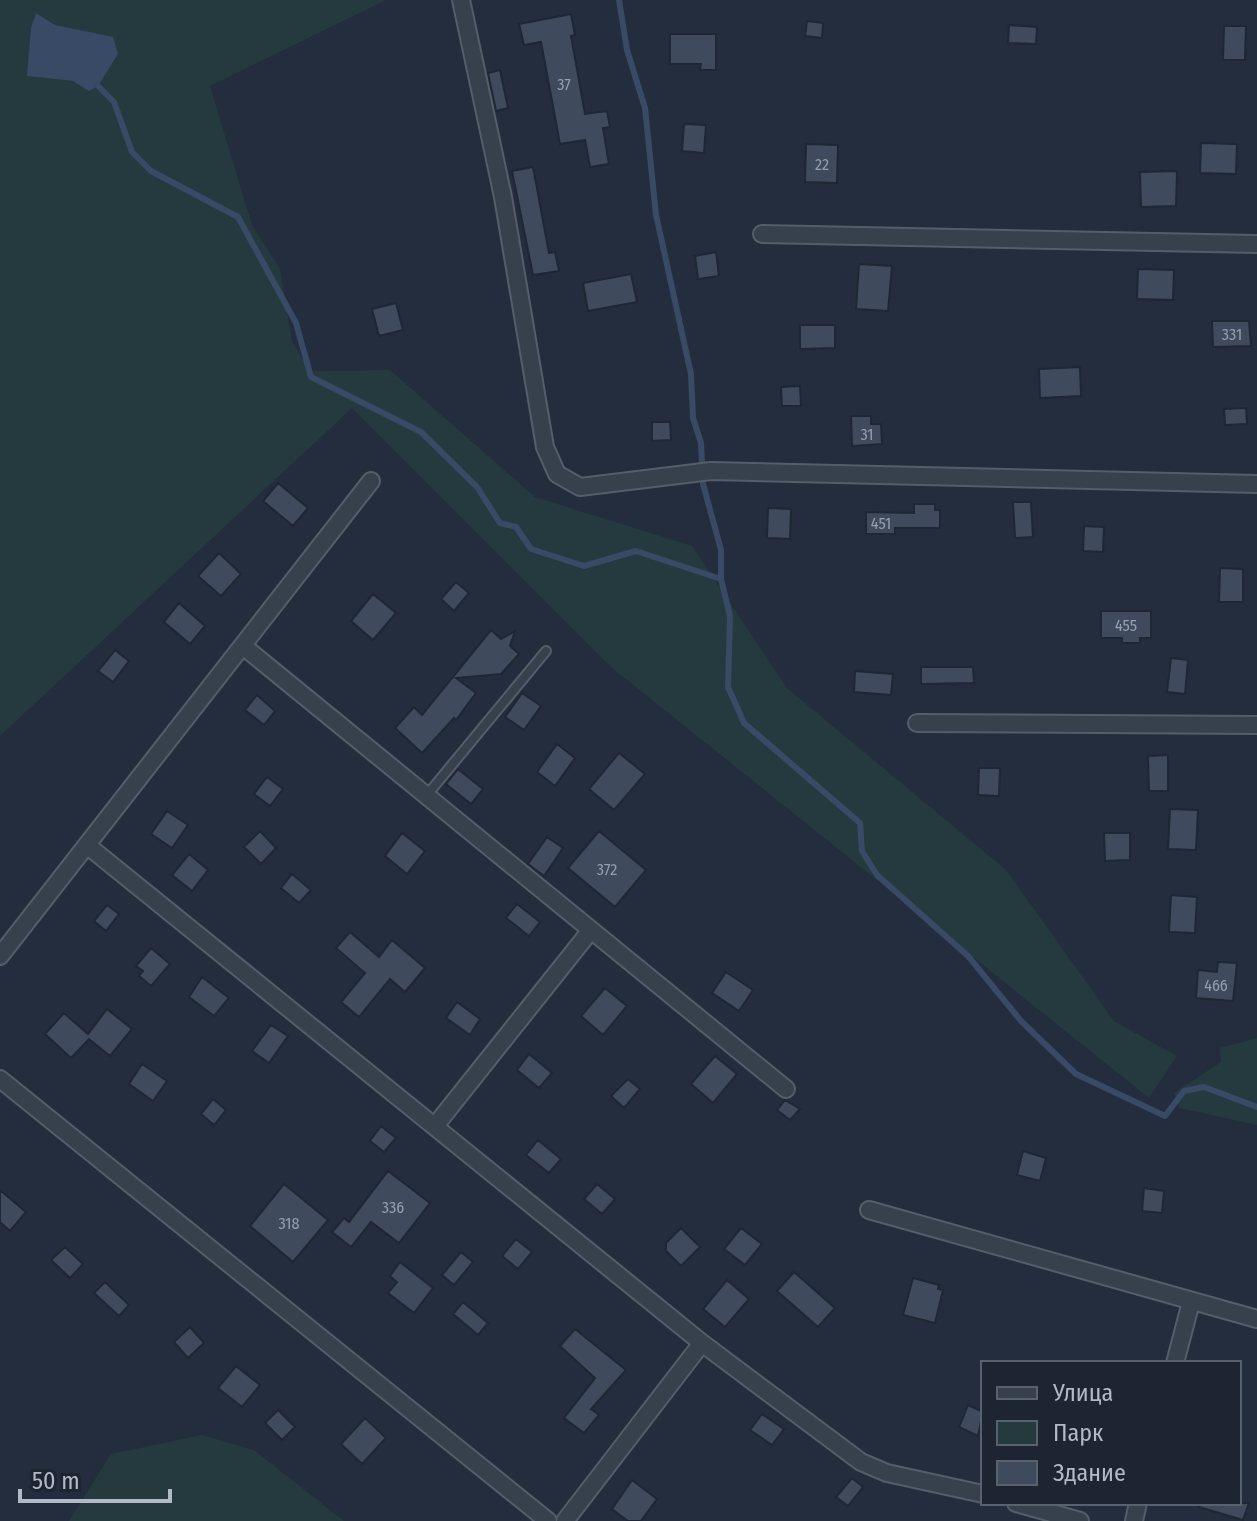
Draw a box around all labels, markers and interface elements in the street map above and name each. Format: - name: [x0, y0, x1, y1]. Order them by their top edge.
- house number: 37: [557, 75, 571, 94]
- house number: 22: [815, 155, 829, 174]
- house number: 331: [1222, 325, 1242, 344]
- house number: 31: [860, 425, 874, 444]
- house number: 451: [871, 514, 891, 533]
- house number: 455: [1115, 616, 1137, 635]
- house number: 372: [597, 860, 617, 879]
- house number: 466: [1204, 976, 1228, 995]
- house number: 336: [382, 1198, 404, 1217]
- house number: 318: [278, 1214, 300, 1233]
- legend: [981, 1361, 1241, 1505]
- text: Улица: [1052, 1379, 1113, 1407]
- text: Парк: [1053, 1419, 1104, 1447]
- scale bar: [20, 1453, 170, 1503]
- text: Здание: [1053, 1459, 1126, 1487]
- text: 50 m: [32, 1467, 80, 1495]

